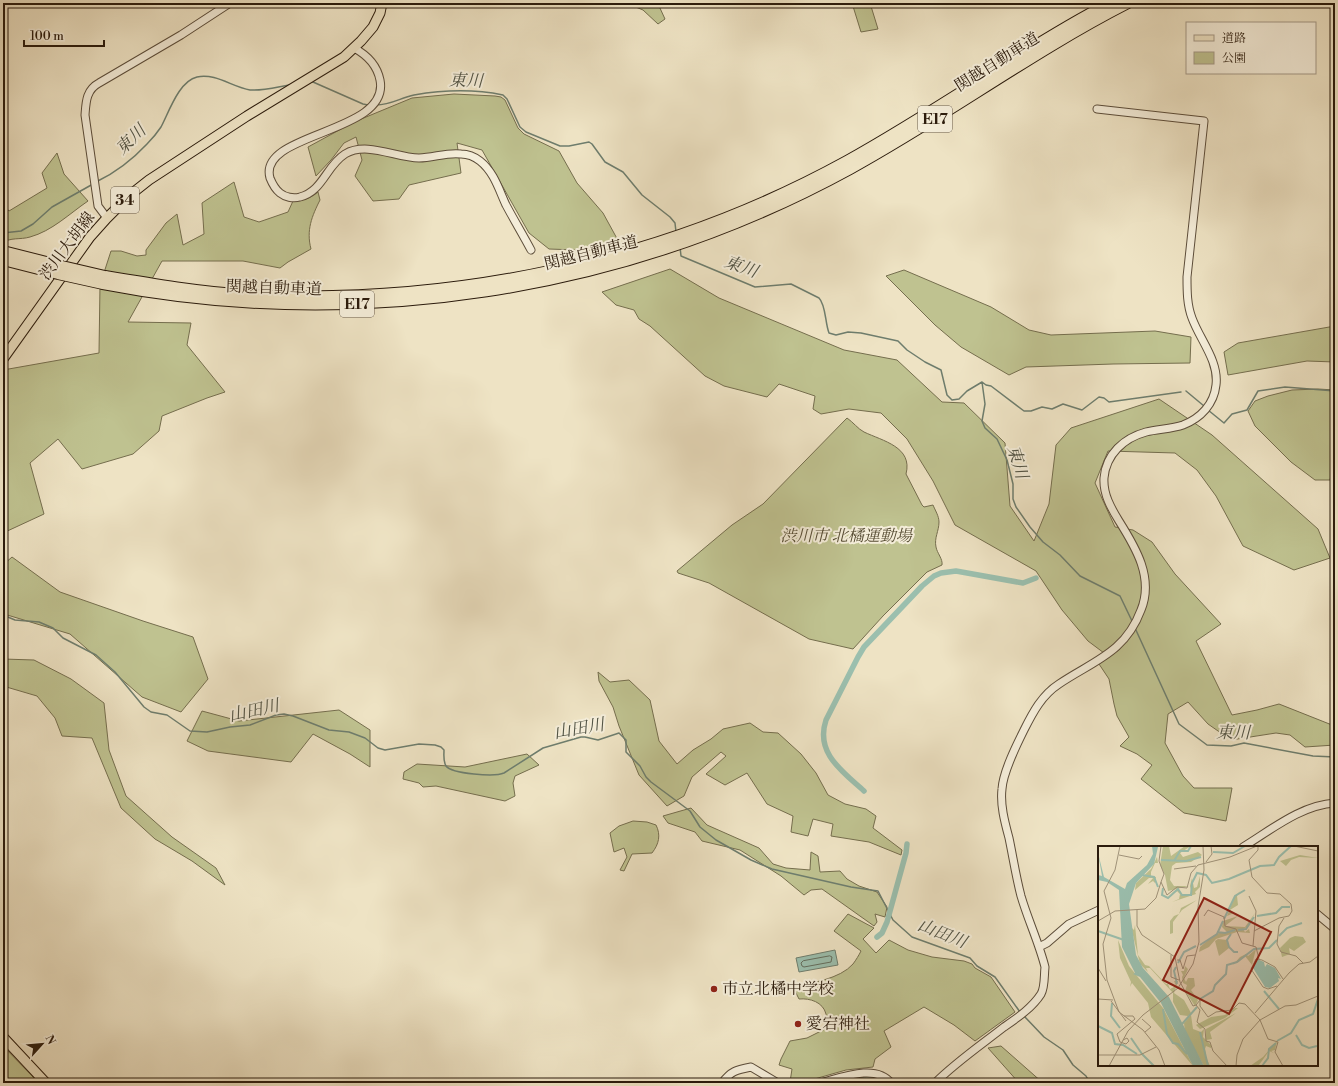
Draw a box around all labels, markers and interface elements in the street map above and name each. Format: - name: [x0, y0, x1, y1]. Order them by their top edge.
- scale bar: [24, 22, 104, 48]
- legend: [1186, 22, 1316, 74]
- street label: 関越自動車道: [951, 28, 1043, 96]
- text: 100 m: [30, 29, 64, 44]
- text: 道路: [1222, 31, 1246, 46]
- text: 公園: [1222, 51, 1246, 66]
- water label: 東川: [449, 69, 485, 93]
- road number: E17: [918, 106, 952, 132]
- water label: 東川: [111, 119, 152, 160]
- road number: 34: [111, 187, 139, 213]
- street label: 渋川大胡線: [35, 208, 99, 284]
- street label: 関越自動車道: [542, 232, 640, 274]
- water label: 東川: [721, 251, 763, 284]
- street label: 関越自動車道: [226, 276, 322, 300]
- road number: E17: [340, 291, 374, 317]
- water label: 東川: [1002, 443, 1033, 483]
- park label: 渋川市 北橘運動場: [780, 526, 914, 546]
- water label: 山田川: [227, 695, 283, 727]
- water label: 山田川: [552, 713, 608, 744]
- water label: 東川: [1216, 722, 1252, 744]
- inset map: [1098, 846, 1318, 1066]
- water label: 山田川: [914, 914, 972, 955]
- place label: 市立北橘中学校: [722, 979, 834, 999]
- marker: 市立北橘中学校: [709, 984, 719, 994]
- place label: 愛宕神社: [806, 1014, 870, 1034]
- marker: 愛宕神社: [793, 1019, 803, 1029]
- north arrow: [22, 1024, 62, 1064]
- text: N: [42, 1033, 58, 1047]

